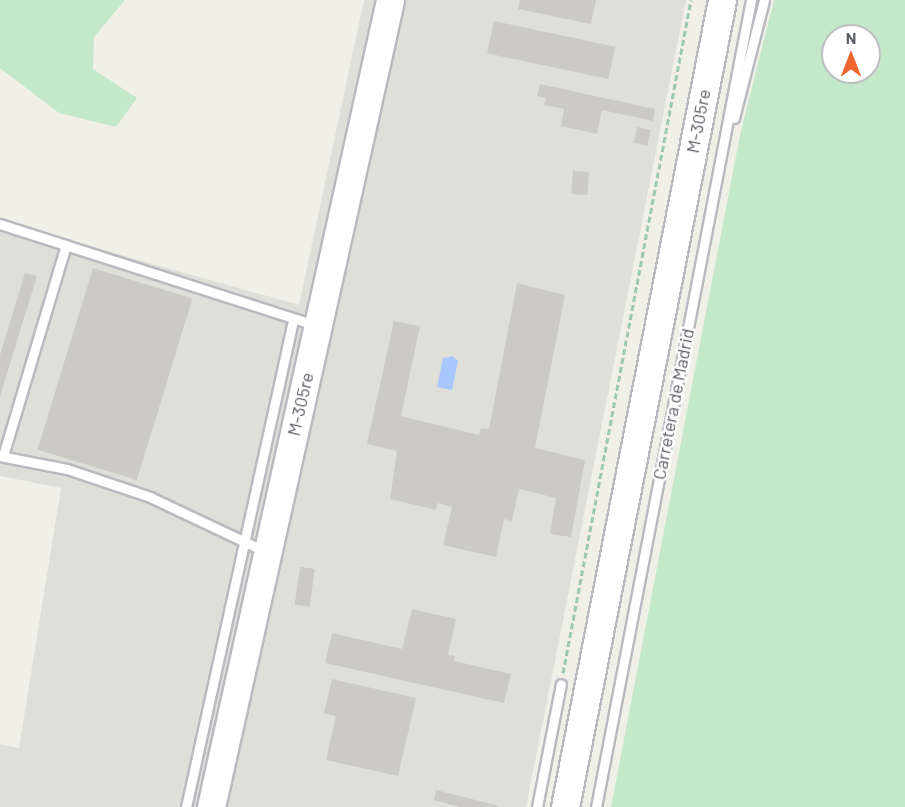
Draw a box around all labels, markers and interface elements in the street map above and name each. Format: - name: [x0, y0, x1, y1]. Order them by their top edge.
- north arrow: [821, 24, 881, 84]
- text: N: [846, 28, 856, 47]
- street label: M-305re: [681, 87, 715, 155]
- street label: Carretera de Madrid: [648, 327, 698, 481]
- street label: M-305re: [282, 370, 318, 438]

